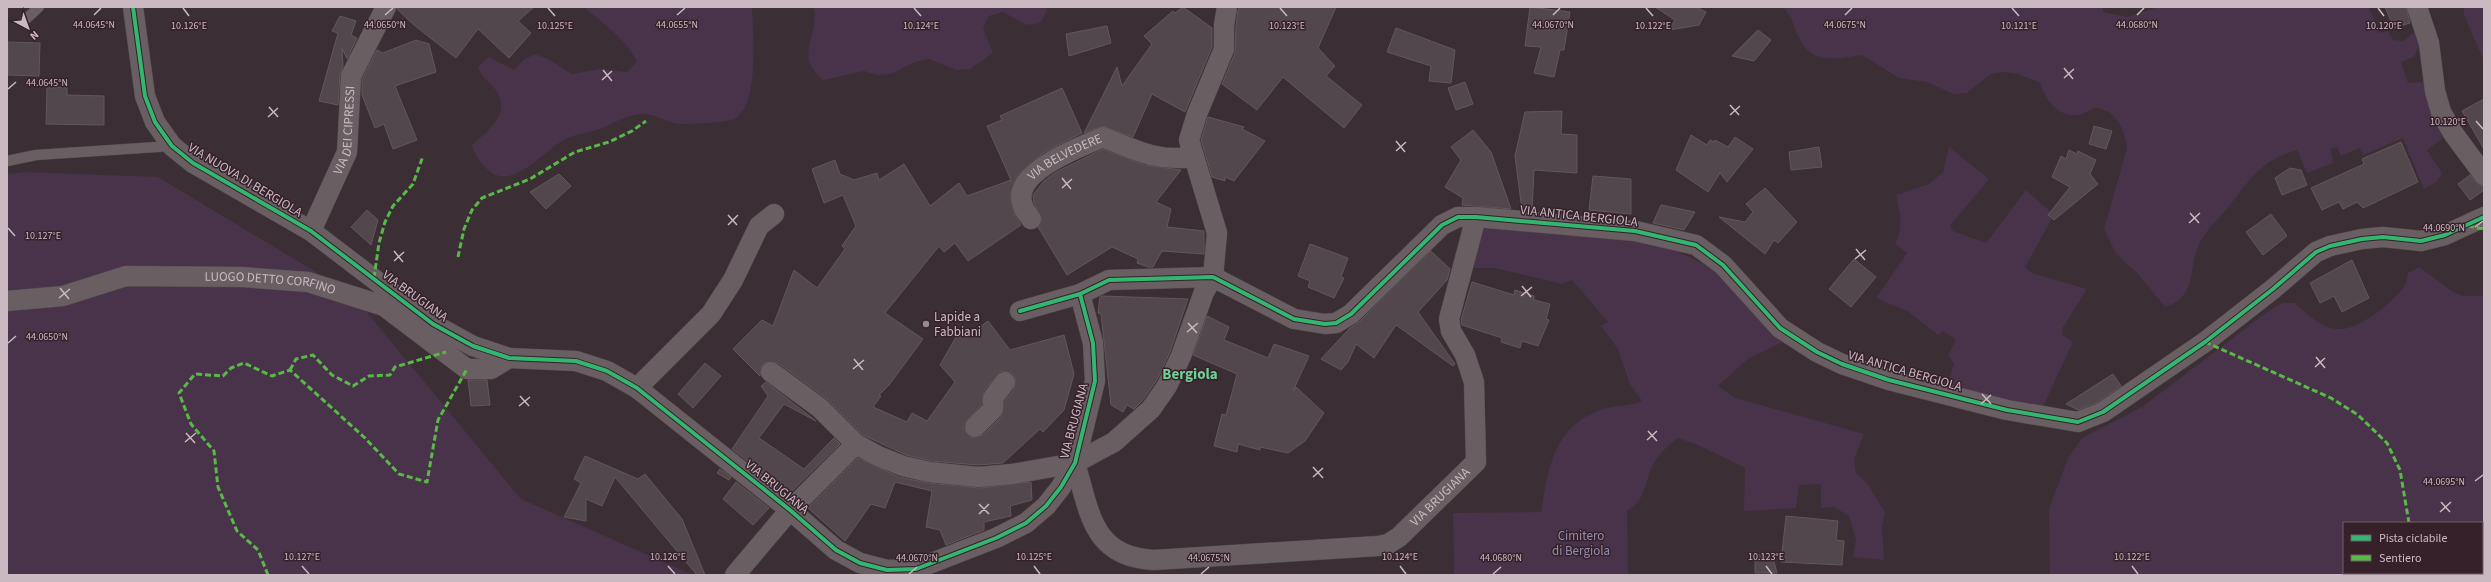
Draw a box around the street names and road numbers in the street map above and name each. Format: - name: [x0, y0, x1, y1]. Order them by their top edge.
- street label: VIA DEI CIPRESSI: [329, 85, 359, 178]
- street label: VIA BELVEDERE: [1023, 130, 1105, 184]
- street label: VIA NUOVA DI BERGIOLA: [184, 139, 306, 222]
- street label: VIA ANTICA BERGIOLA: [1519, 201, 1640, 231]
- street label: VIA BRUGIANA: [378, 266, 452, 327]
- street label: LUOGO DETTO CORFINO: [205, 268, 338, 299]
- street label: VIA ANTICA BERGIOLA: [1846, 346, 1965, 396]
- street label: VIA BRUGIANA: [1055, 380, 1093, 461]
- street label: VIA BRUGIANA: [741, 456, 813, 519]
- street label: VIA BRUGIANA: [1406, 463, 1475, 530]

